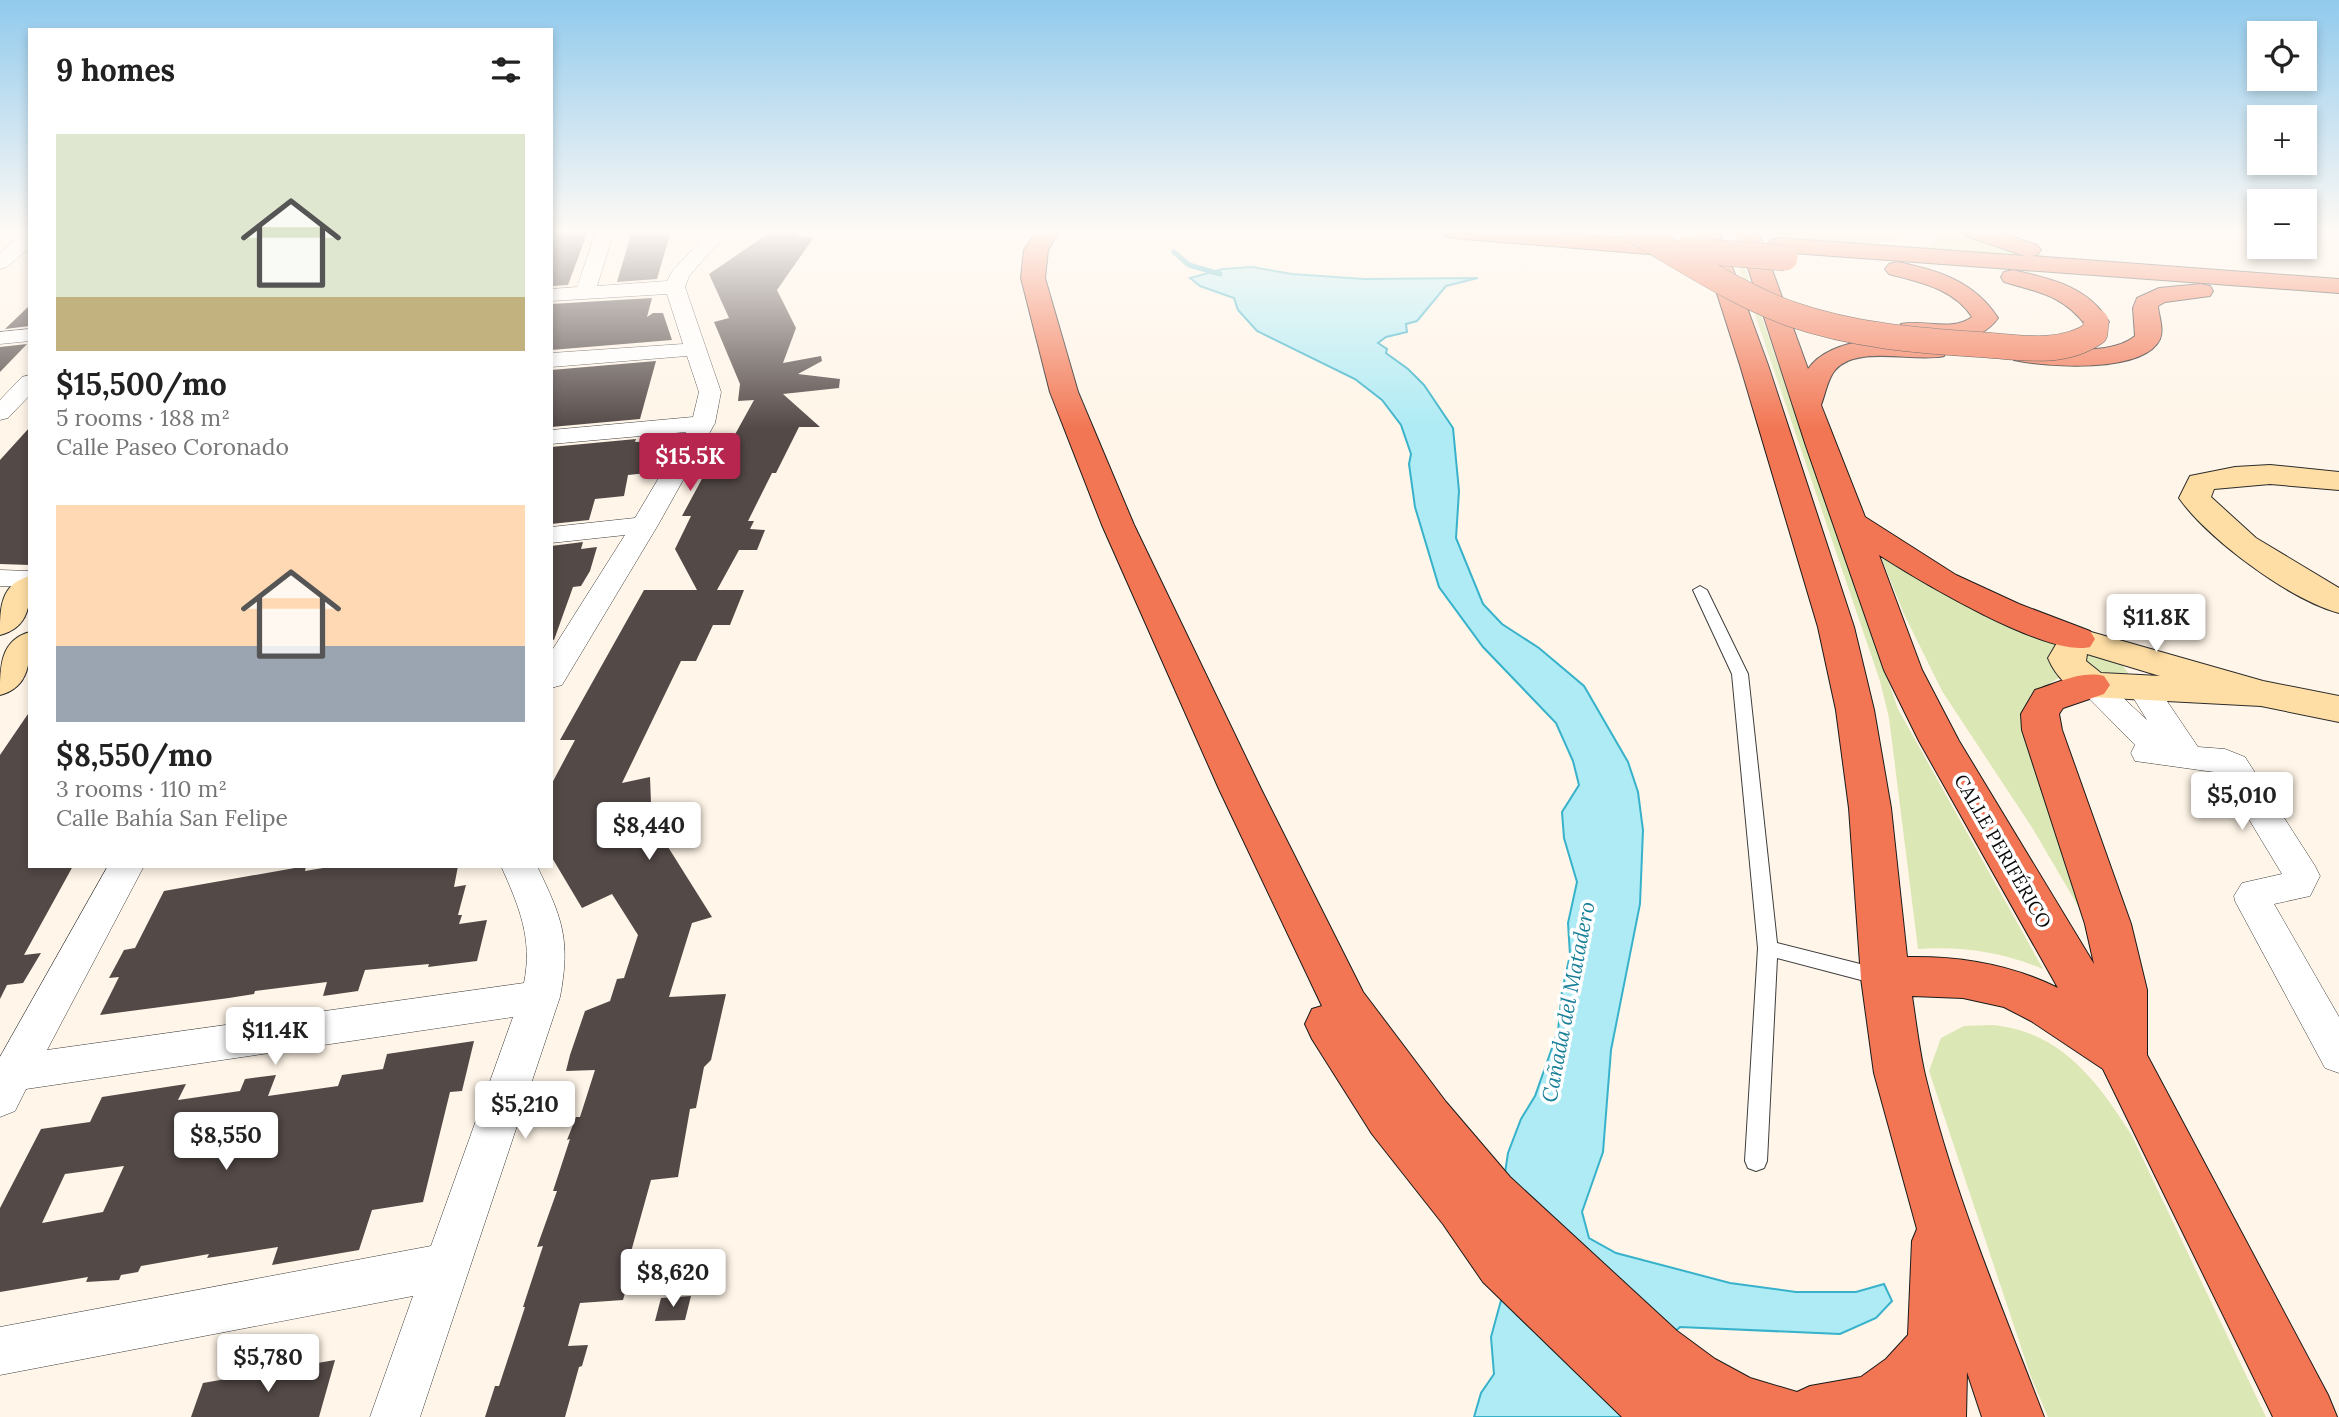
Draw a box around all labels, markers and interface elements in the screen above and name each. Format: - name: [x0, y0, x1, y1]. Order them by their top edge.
- map controls: [2247, 21, 2317, 259]
- button: locate: [2247, 21, 2317, 91]
- text: 9 homes: [56, 51, 175, 89]
- icon: filters: [487, 51, 525, 89]
- button: +: [2247, 105, 2317, 175]
- icon: home: [228, 180, 354, 306]
- button: −: [2247, 189, 2317, 259]
- text: $15,500/mo: [56, 365, 227, 403]
- text: 5 rooms · 188 m²: [56, 403, 230, 432]
- text: Calle Paseo Coronado: [56, 432, 289, 461]
- pin: $15.5K: [633, 434, 747, 493]
- text: $15.5K: [655, 441, 725, 470]
- icon: home: [228, 551, 354, 677]
- pin: $11.8K: [2099, 594, 2213, 654]
- text: $11.8K: [2122, 602, 2190, 631]
- text: $8,550/mo: [56, 736, 213, 774]
- street label: CALLE PERIFÉRICO: [1949, 770, 2057, 932]
- pin: $5,010: [2185, 772, 2299, 832]
- text: 3 rooms · 110 m²: [56, 774, 227, 803]
- text: $5,010: [2207, 780, 2277, 809]
- pin: $8,440: [592, 802, 706, 862]
- text: Calle Bahía San Felipe: [56, 803, 288, 832]
- text: $8,440: [613, 810, 685, 839]
- water label: Cañada del Matadero: [1535, 899, 1601, 1105]
- pin: $11.4K: [218, 1007, 332, 1067]
- text: $11.4K: [242, 1015, 308, 1044]
- pin: $5,210: [468, 1082, 582, 1141]
- text: $5,210: [491, 1089, 559, 1118]
- pin: $8,550: [169, 1112, 283, 1172]
- text: $8,550: [190, 1120, 262, 1149]
- pin: $8,620: [616, 1250, 730, 1309]
- text: $8,620: [637, 1257, 709, 1286]
- pin: $5,780: [211, 1334, 325, 1394]
- text: $5,780: [233, 1342, 303, 1371]

